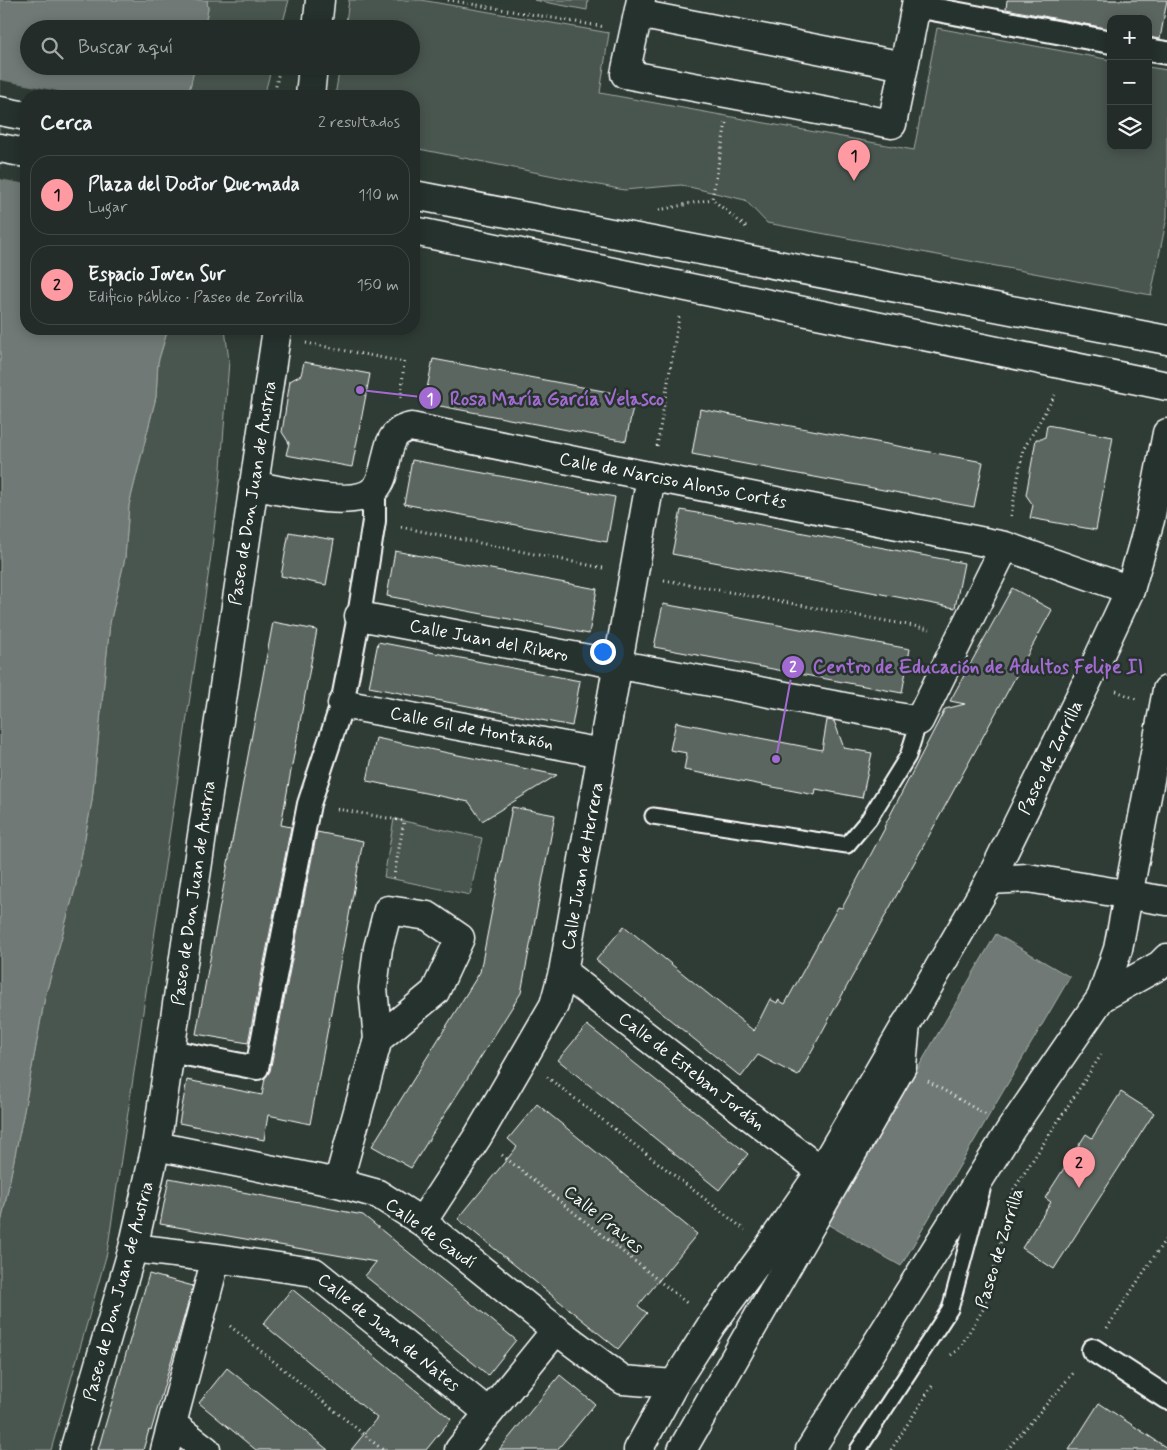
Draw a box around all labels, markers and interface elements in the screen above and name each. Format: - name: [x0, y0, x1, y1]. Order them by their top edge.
- map controls: [1107, 15, 1152, 150]
- button: +: [1107, 15, 1152, 60]
- search box: [20, 20, 420, 75]
- icon: search: [38, 34, 66, 62]
- text: Buscar aquí: [78, 35, 173, 60]
- button: −: [1107, 60, 1152, 105]
- button: layers: [1107, 105, 1152, 150]
- text: Cerca: [40, 109, 93, 137]
- text: 2 resultados: [318, 112, 400, 133]
- pin: 1: [838, 140, 870, 181]
- text: Plaza del Doctor Quemada: [88, 172, 300, 197]
- text: 1: [53, 185, 61, 206]
- text: 110 m: [358, 185, 399, 206]
- text: Lugar: [88, 197, 127, 218]
- text: Espacio Joven Sur: [88, 262, 225, 287]
- text: 2: [53, 275, 61, 296]
- text: 150 m: [357, 275, 399, 296]
- text: Edificio público · Paseo de Zorrilla: [88, 287, 304, 308]
- street label: Paseo de Don Juan de Austria: [223, 379, 283, 607]
- callout: Rosa María García Velasco: [417, 381, 672, 415]
- text: Rosa María García Velasco: [450, 387, 664, 412]
- text: 1: [427, 390, 433, 410]
- street label: Calle de Narciso Alonso Cortés: [557, 447, 789, 515]
- street label: Calle Juan del Ribero: [407, 614, 570, 668]
- your location: [590, 639, 616, 665]
- callout: Centro de Educación de Adultos Felipe II: [781, 650, 1151, 684]
- text: Centro de Educación de Adultos Felipe II: [813, 655, 1143, 680]
- text: 2: [789, 658, 797, 678]
- street label: Paseo de Zorrilla: [1013, 696, 1089, 819]
- street label: Calle Gil de Hontañón: [388, 701, 556, 757]
- street label: Paseo de Don Juan de Austria: [166, 779, 222, 1007]
- street label: Calle Juan de Herrera: [556, 780, 610, 952]
- street label: Calle de Esteban Jordán: [613, 1007, 770, 1137]
- pin: 2: [1063, 1147, 1095, 1188]
- street label: Paseo de Don Juan de Austria: [78, 1179, 160, 1404]
- street label: Calle Praves: [558, 1180, 648, 1259]
- street label: Paseo de Zorrilla: [970, 1185, 1030, 1311]
- street label: Calle de Gaudí: [380, 1193, 481, 1275]
- street label: Calle de Juan de Nates: [312, 1268, 465, 1398]

